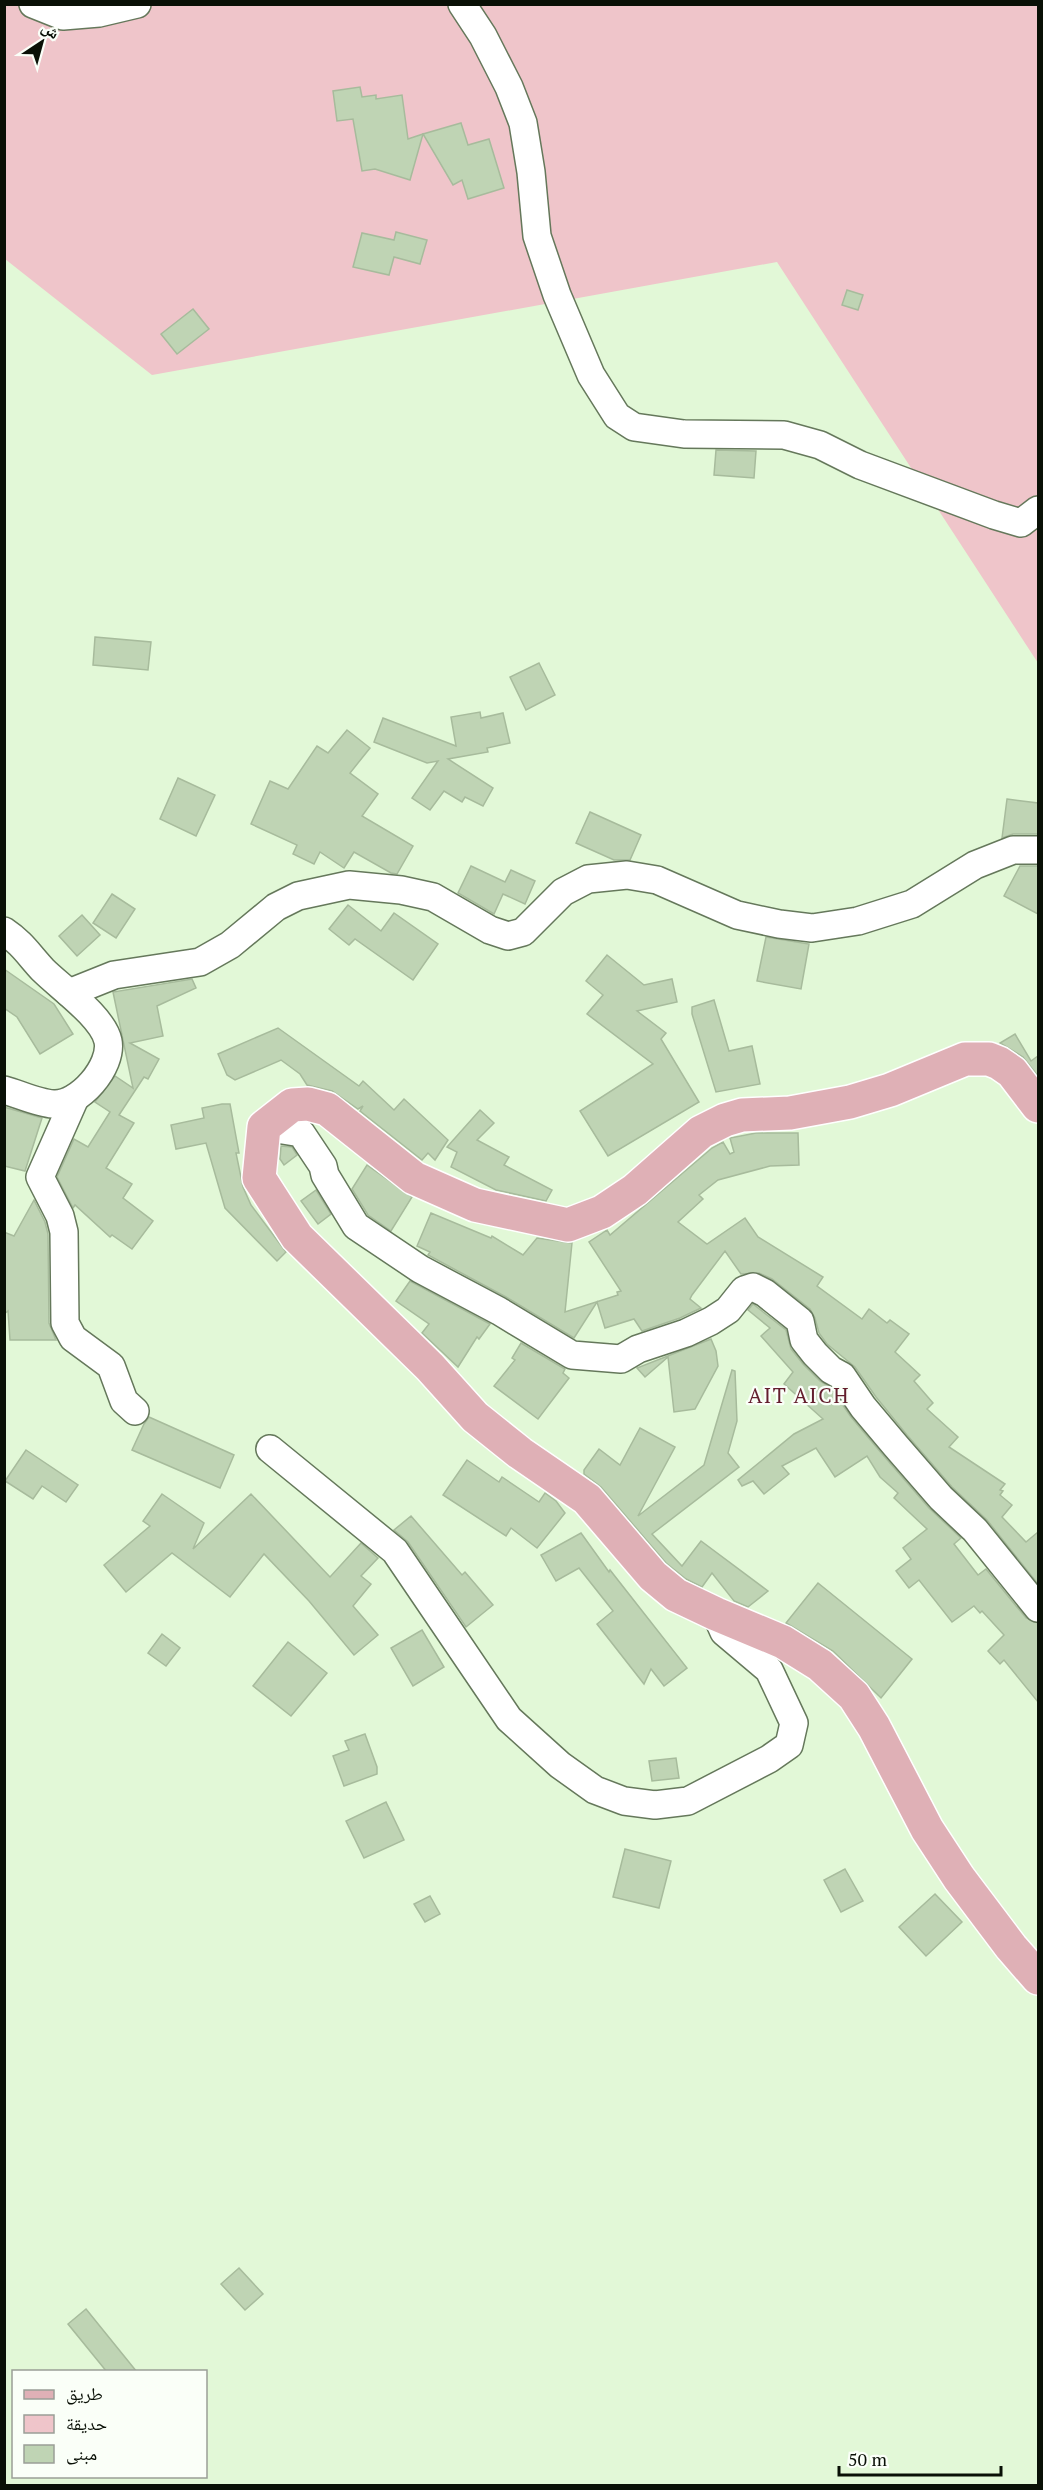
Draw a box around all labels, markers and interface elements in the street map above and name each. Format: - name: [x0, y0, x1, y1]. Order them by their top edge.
- north arrow: [12, 12, 72, 72]
- text: ش: [37, 16, 64, 44]
- district label: AIT AICH: [748, 1381, 850, 1409]
- legend: [12, 2370, 207, 2478]
- text: طريق: [66, 2381, 103, 2405]
- text: حديقة: [66, 2411, 107, 2435]
- scale bar: [839, 2439, 1001, 2477]
- text: مبنى: [66, 2441, 97, 2465]
- text: 50 m: [848, 2447, 888, 2471]

